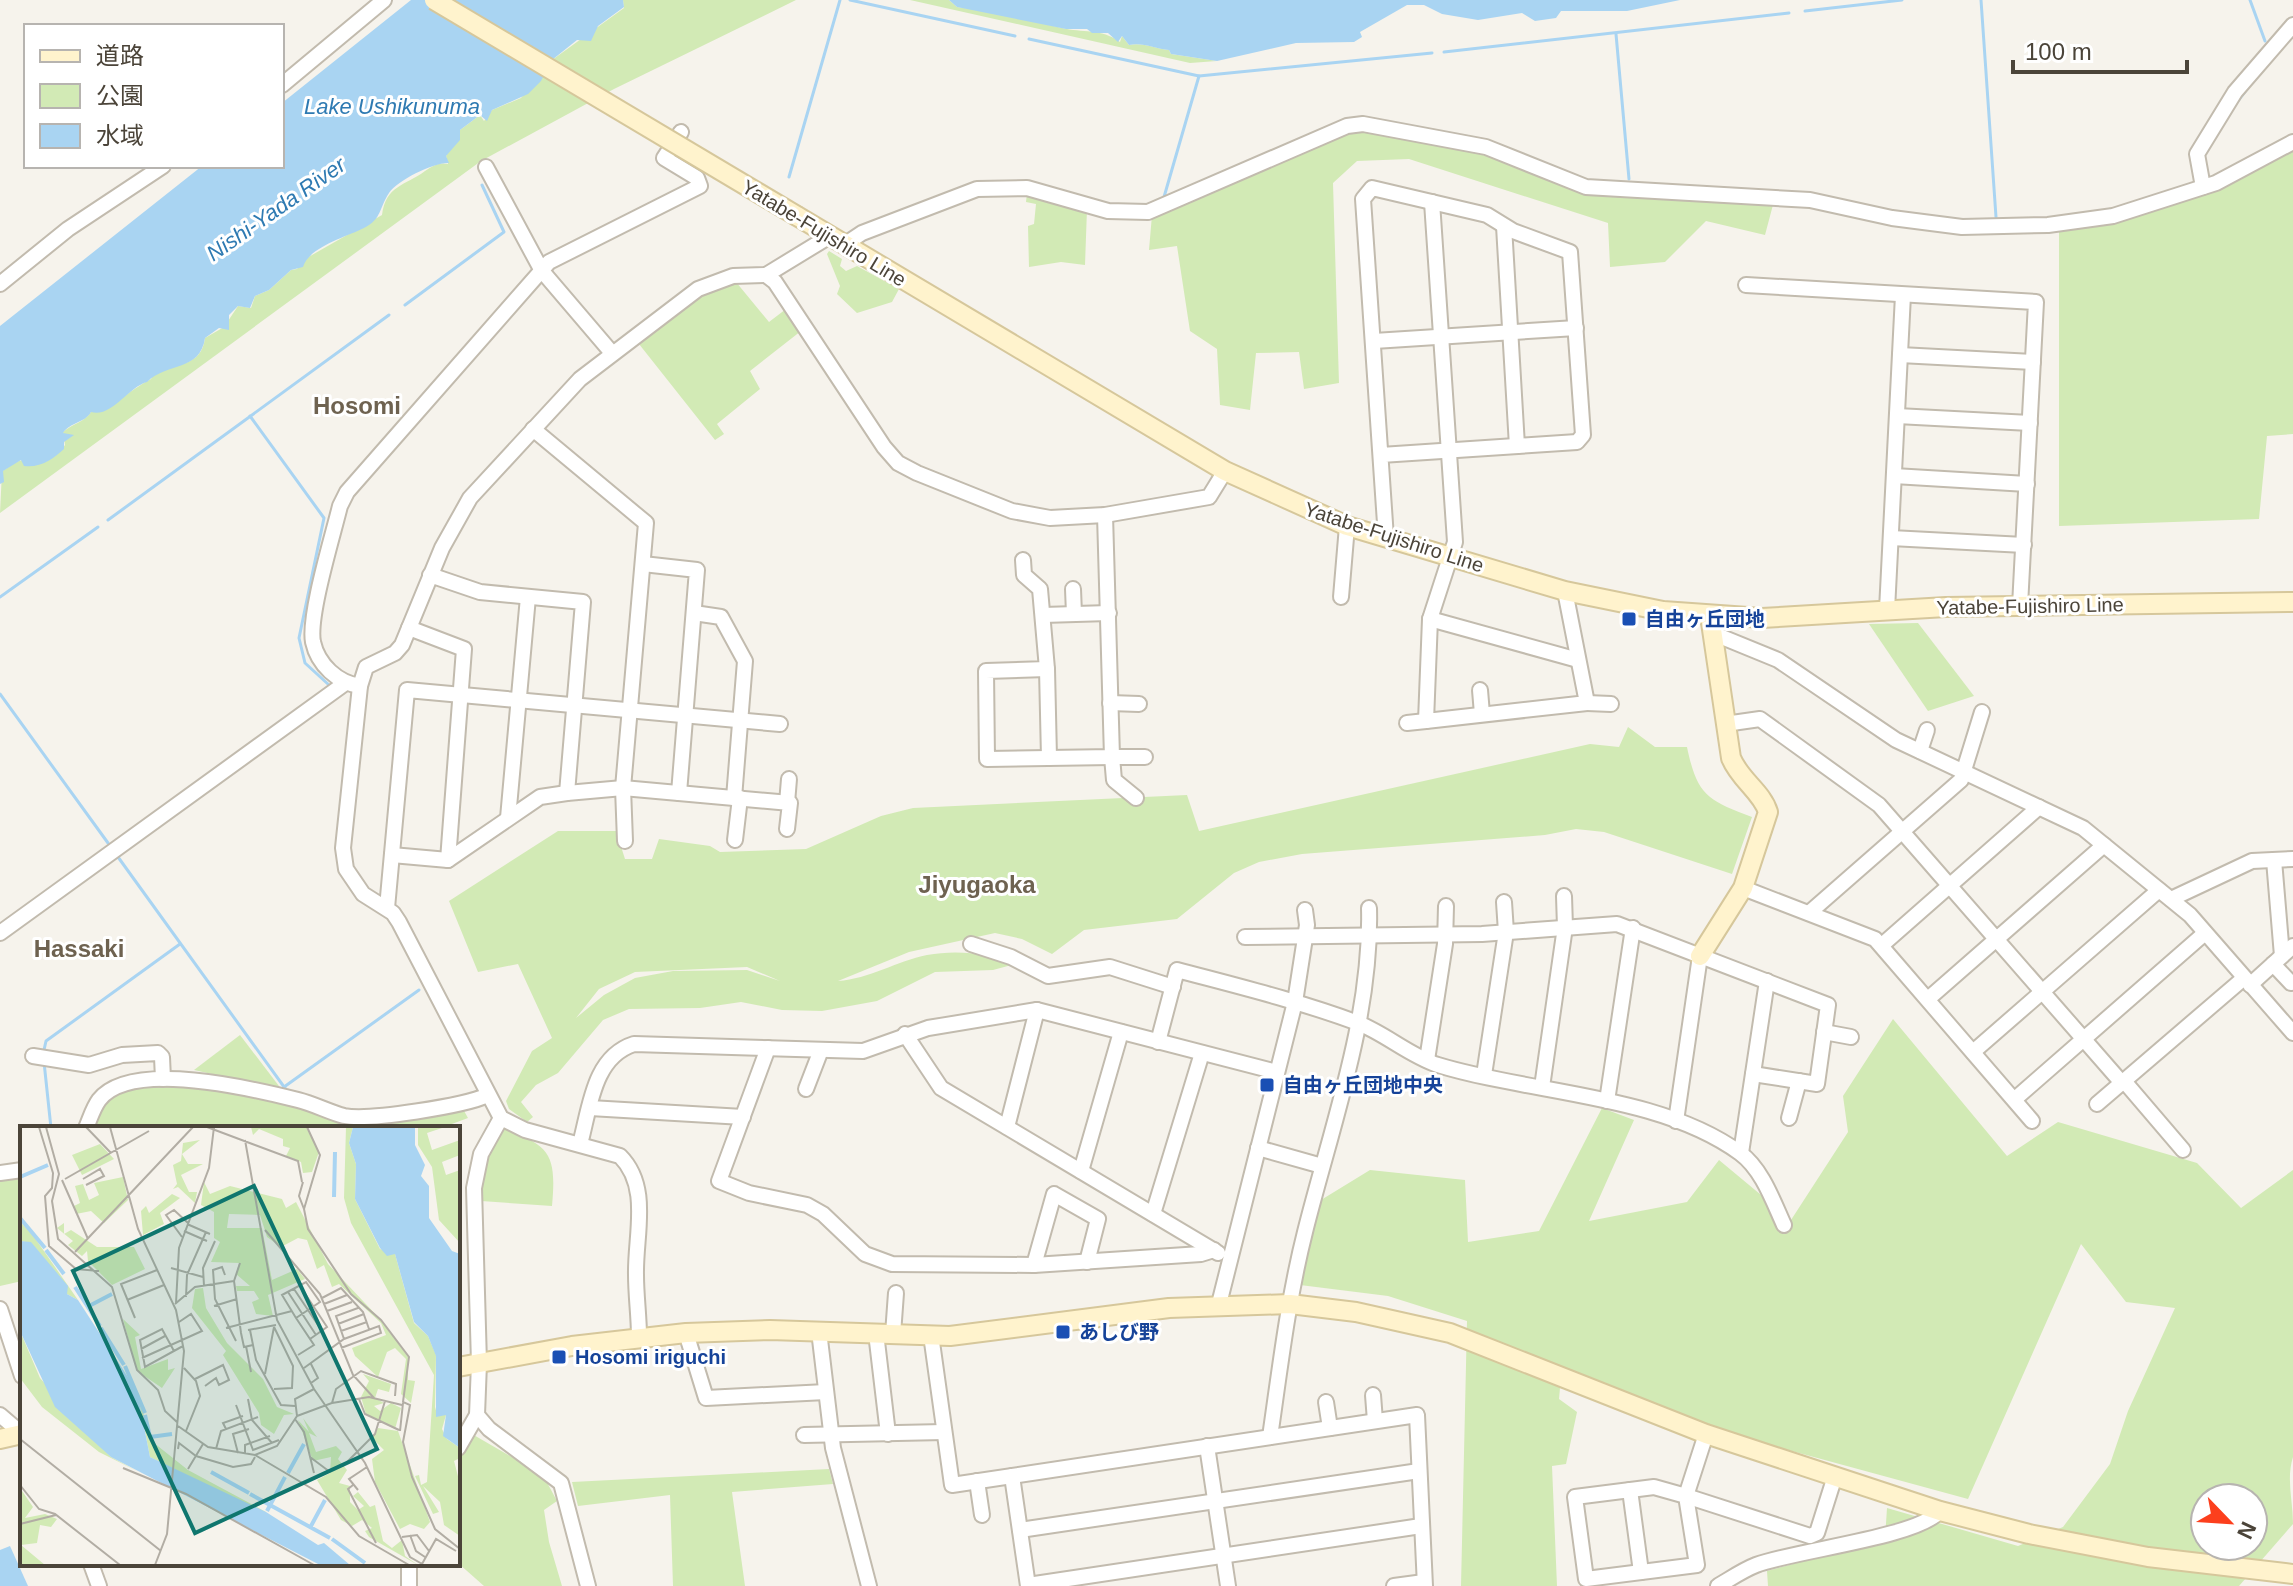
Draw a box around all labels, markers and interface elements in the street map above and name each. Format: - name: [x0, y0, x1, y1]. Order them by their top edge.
- legend: [24, 24, 284, 168]
- scale bar: [2013, 24, 2187, 74]
- text: 100 m: [2025, 38, 2092, 65]
- text: 道路: [96, 42, 144, 69]
- text: 公園: [96, 82, 144, 109]
- water label: Lake Ushikunuma: [304, 94, 480, 119]
- text: 水域: [96, 122, 144, 149]
- water label: Nishi-Yada River: [202, 151, 351, 266]
- street label: Yatabe-Fujishiro Line: [738, 175, 910, 291]
- district label: Hosomi: [313, 392, 401, 419]
- street label: Yatabe-Fujishiro Line: [1301, 498, 1487, 576]
- street label: Yatabe-Fujishiro Line: [1936, 593, 2124, 619]
- place label: 自由ヶ丘団地: [1645, 608, 1765, 630]
- marker: 自由ヶ丘団地: [1620, 610, 1638, 628]
- district label: Jiyugaoka: [918, 871, 1036, 898]
- district label: Hassaki: [34, 935, 124, 962]
- place label: 自由ヶ丘団地中央: [1283, 1074, 1443, 1096]
- marker: 自由ヶ丘団地中央: [1258, 1076, 1276, 1094]
- inset map: [20, 1126, 460, 1566]
- place label: あしび野: [1079, 1321, 1159, 1343]
- marker: あしび野: [1054, 1323, 1072, 1341]
- place label: Hosomi iriguchi: [575, 1346, 726, 1368]
- marker: Hosomi iriguchi: [550, 1348, 568, 1366]
- north arrow: [2189, 1482, 2269, 1562]
- text: N: [2232, 1518, 2261, 1543]

